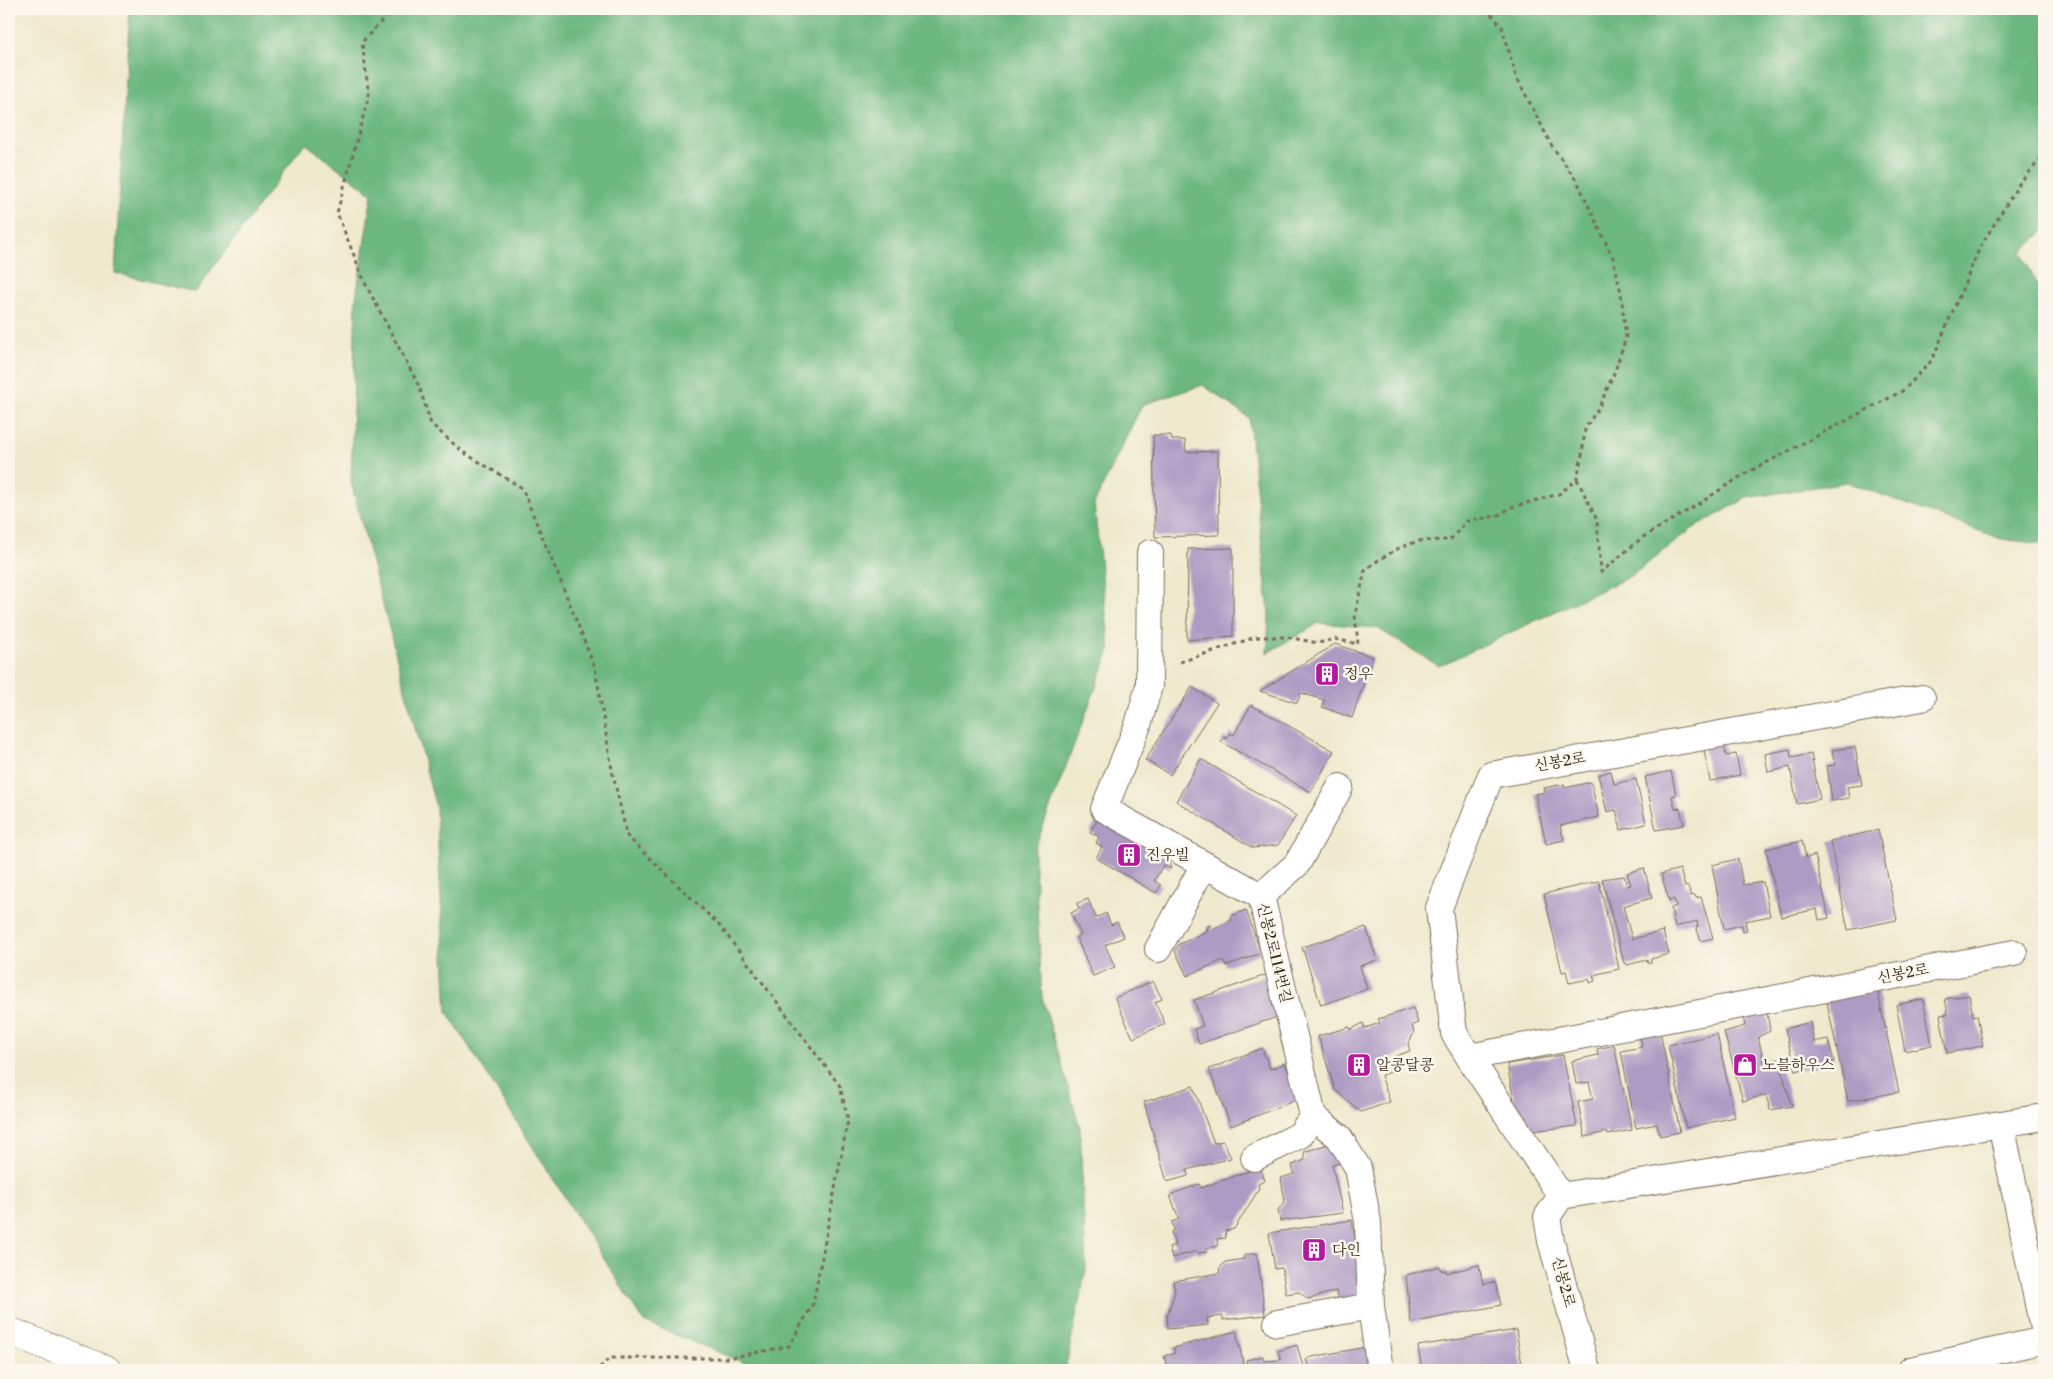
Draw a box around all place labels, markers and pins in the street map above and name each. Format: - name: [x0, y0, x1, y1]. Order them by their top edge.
- building icon: 정우: [1314, 661, 1340, 687]
- place label: 정우: [1344, 665, 1373, 684]
- building icon: 진우빌: [1116, 842, 1142, 868]
- place label: 진우빌: [1146, 846, 1189, 865]
- building icon: 알콩달콩: [1346, 1052, 1372, 1078]
- shop icon: 노블하우스: [1732, 1052, 1758, 1078]
- place label: 알콩달콩: [1376, 1056, 1434, 1075]
- place label: 노블하우스: [1762, 1056, 1835, 1075]
- building icon: 다인: [1301, 1237, 1327, 1263]
- place label: 다인: [1332, 1241, 1361, 1260]

